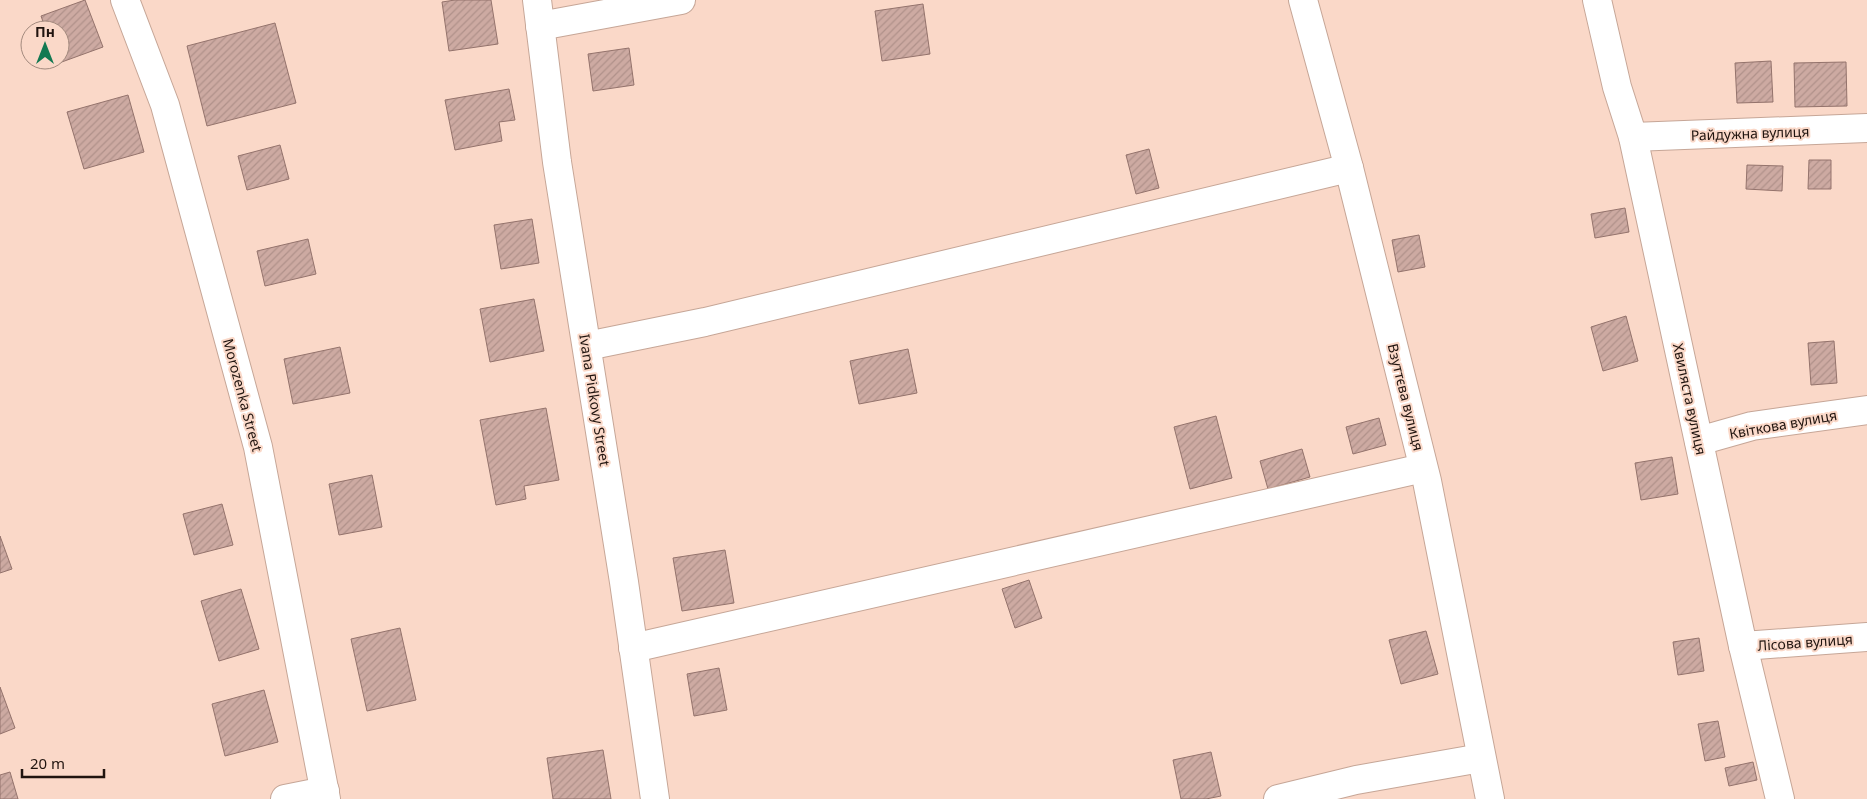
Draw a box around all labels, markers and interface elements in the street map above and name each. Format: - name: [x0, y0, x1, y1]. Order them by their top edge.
- north arrow: [20, 20, 70, 70]
- text: Пн: [35, 22, 55, 41]
- street label: Райдужна вулиця: [1690, 121, 1810, 145]
- street label: Ivana Pidkovy Street: [575, 333, 615, 467]
- street label: Morozenka Street: [219, 336, 267, 454]
- street label: Взуттєва вулиця: [1384, 341, 1428, 453]
- street label: Хвиляста вулиця: [1669, 341, 1711, 457]
- street label: Квіткова вулиця: [1728, 405, 1838, 443]
- street label: Лісова вулиця: [1757, 629, 1853, 655]
- scale bar: [22, 746, 105, 778]
- text: 20 m: [30, 753, 65, 773]

